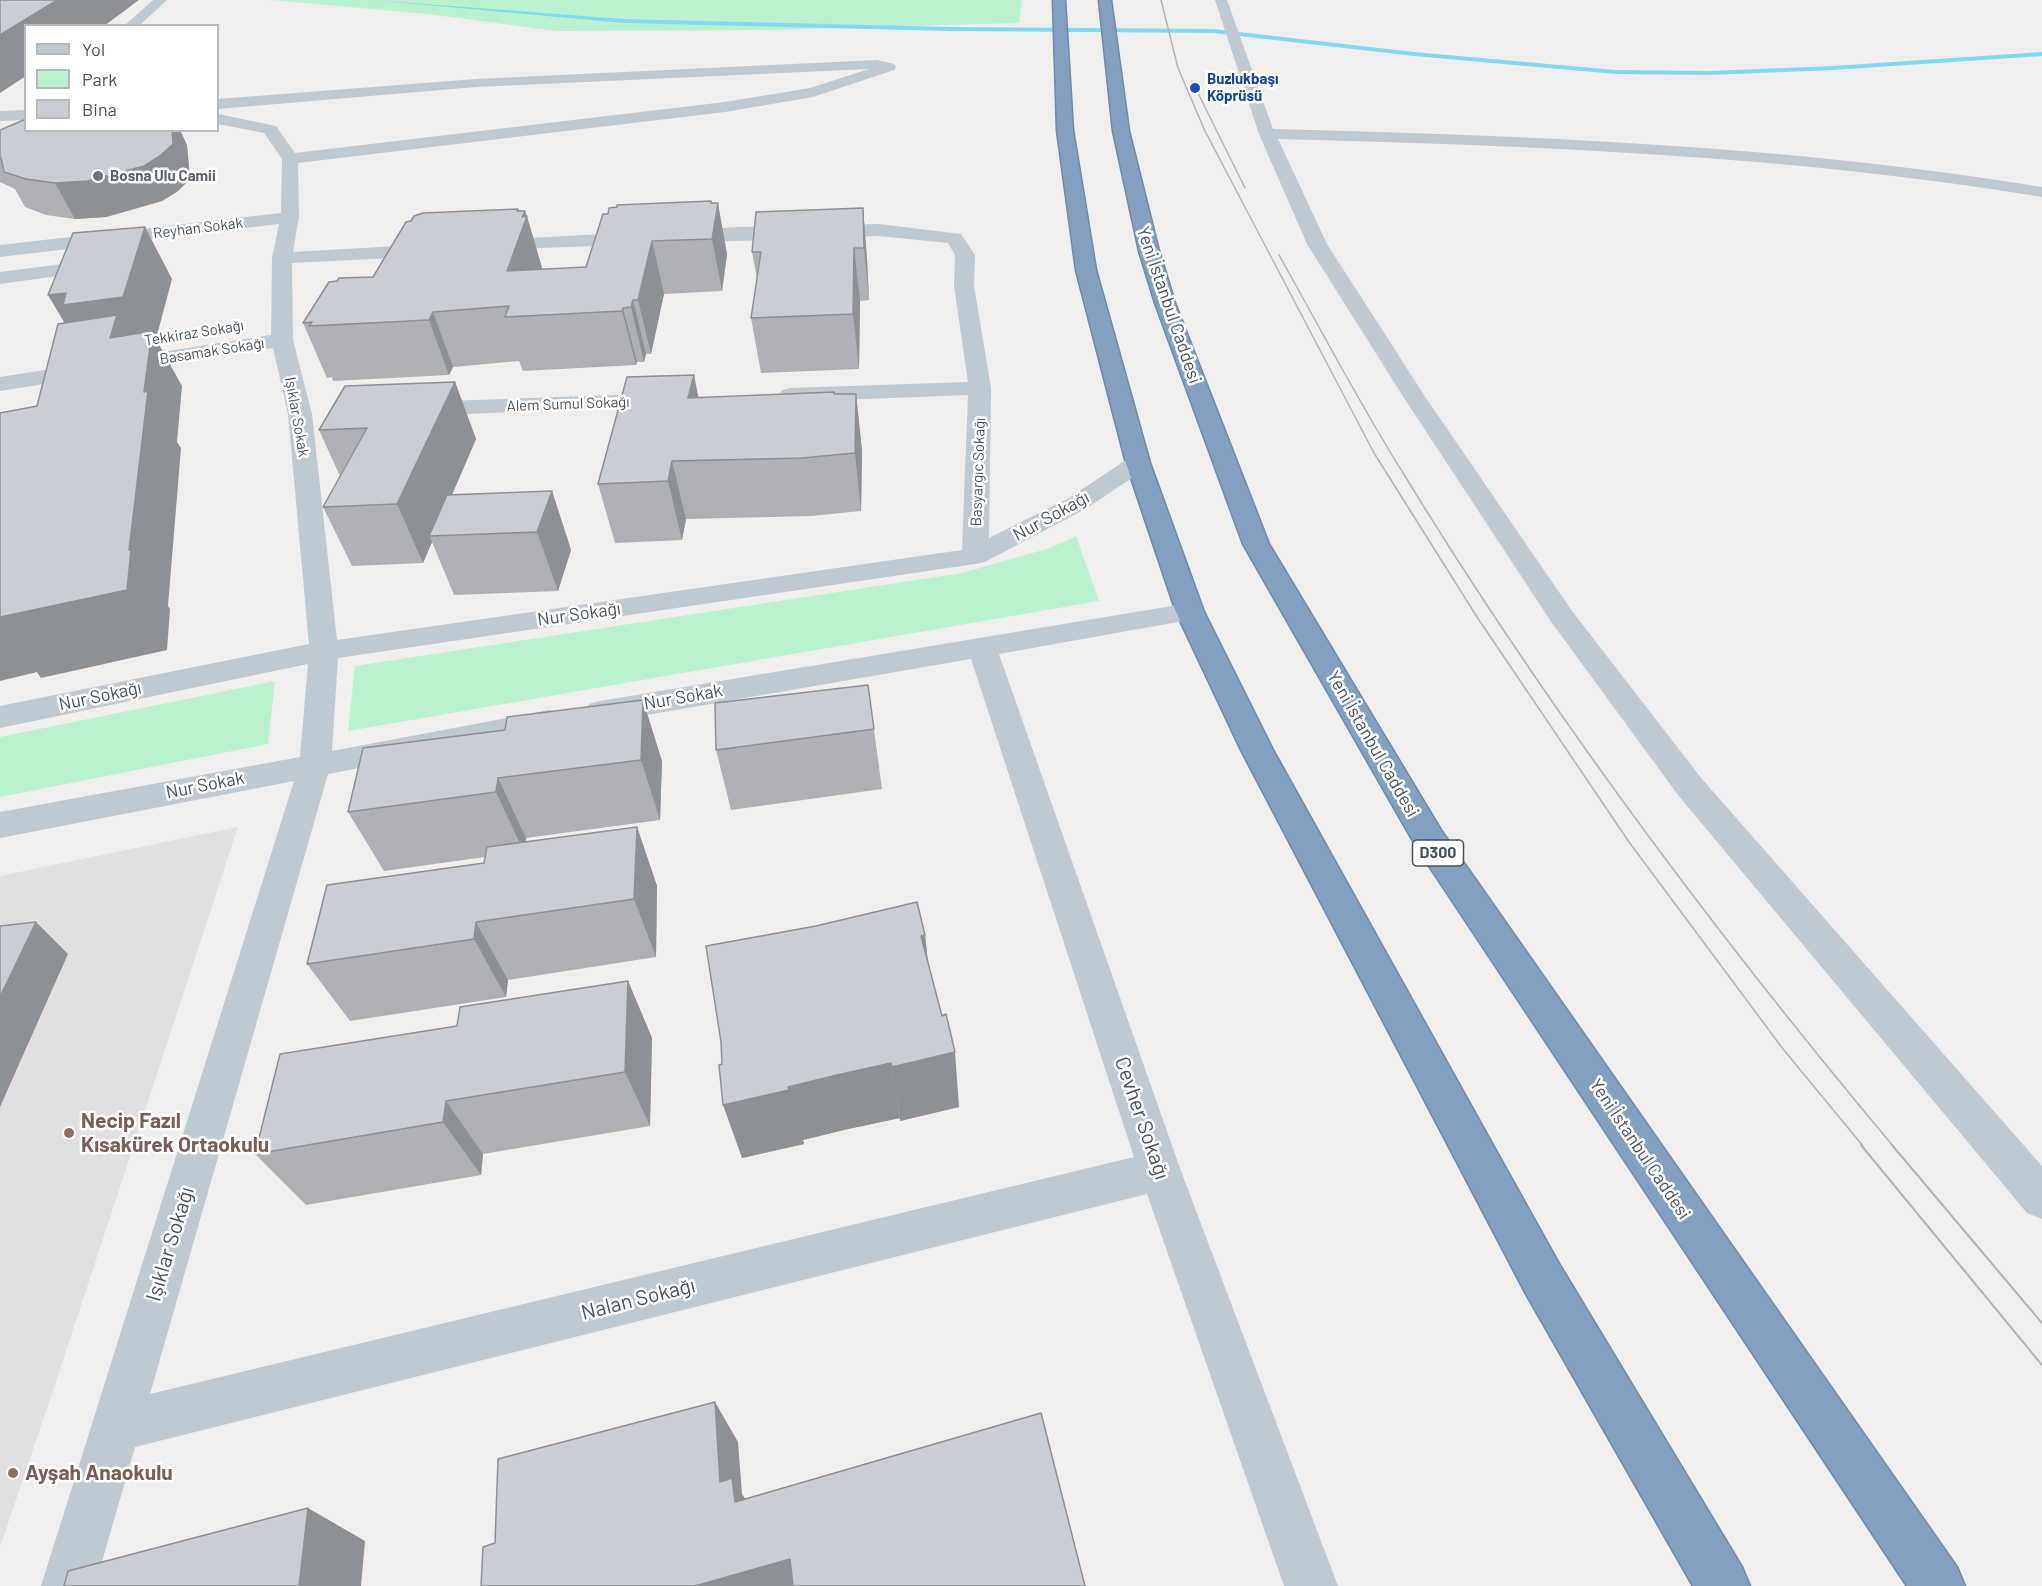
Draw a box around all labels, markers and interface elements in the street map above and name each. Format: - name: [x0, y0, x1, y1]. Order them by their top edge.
- legend: [24, 24, 219, 132]
- text: Yol: [82, 38, 105, 60]
- text: Park: [82, 68, 117, 90]
- place label: Buzlukbaşı Köprüsü: [1207, 70, 1279, 105]
- marker: Buzlukbaşı Köprüsü: [1188, 81, 1202, 95]
- text: Bina: [82, 98, 117, 120]
- place label: Bosna Ulu Camii: [110, 167, 216, 185]
- marker: Bosna Ulu Camii: [91, 169, 105, 183]
- street label: Reyhan Sokak: [152, 214, 244, 242]
- street label: Yeni İstanbul Caddesi: [1132, 224, 1206, 386]
- street label: Tekkiraz Sokağı: [143, 316, 245, 350]
- street label: Basamak Sokağı: [158, 334, 266, 368]
- street label: Işıklar Sokak: [281, 376, 313, 458]
- street label: Alem Sumul Sokağı: [506, 393, 630, 415]
- street label: Basyargıc Sokağı: [967, 417, 989, 527]
- street label: Nur Sokağı: [1009, 486, 1093, 546]
- street label: Nur Sokağı: [536, 597, 622, 631]
- street label: Yeni İstanbul Caddesi: [1322, 667, 1424, 821]
- street label: Nur Sokağı: [57, 677, 143, 715]
- street label: Nur Sokak: [642, 679, 724, 715]
- street label: Nur Sokak: [164, 767, 246, 803]
- road number: D300: [1412, 840, 1464, 866]
- street label: Cevher Sokağı: [1109, 1053, 1175, 1183]
- street label: Yeni İstanbul Caddesi: [1585, 1075, 1695, 1223]
- place label: Necip Fazıl Kısakürek Ortaokulu: [81, 1108, 269, 1158]
- marker: Necip Fazıl Kısakürek Ortaokulu: [62, 1126, 76, 1140]
- street label: Işıklar Sokağı: [141, 1184, 199, 1304]
- street label: Nalan Sokağı: [578, 1273, 698, 1325]
- place label: Ayşah Anaokulu: [25, 1460, 173, 1486]
- marker: Ayşah Anaokulu: [6, 1466, 20, 1480]

